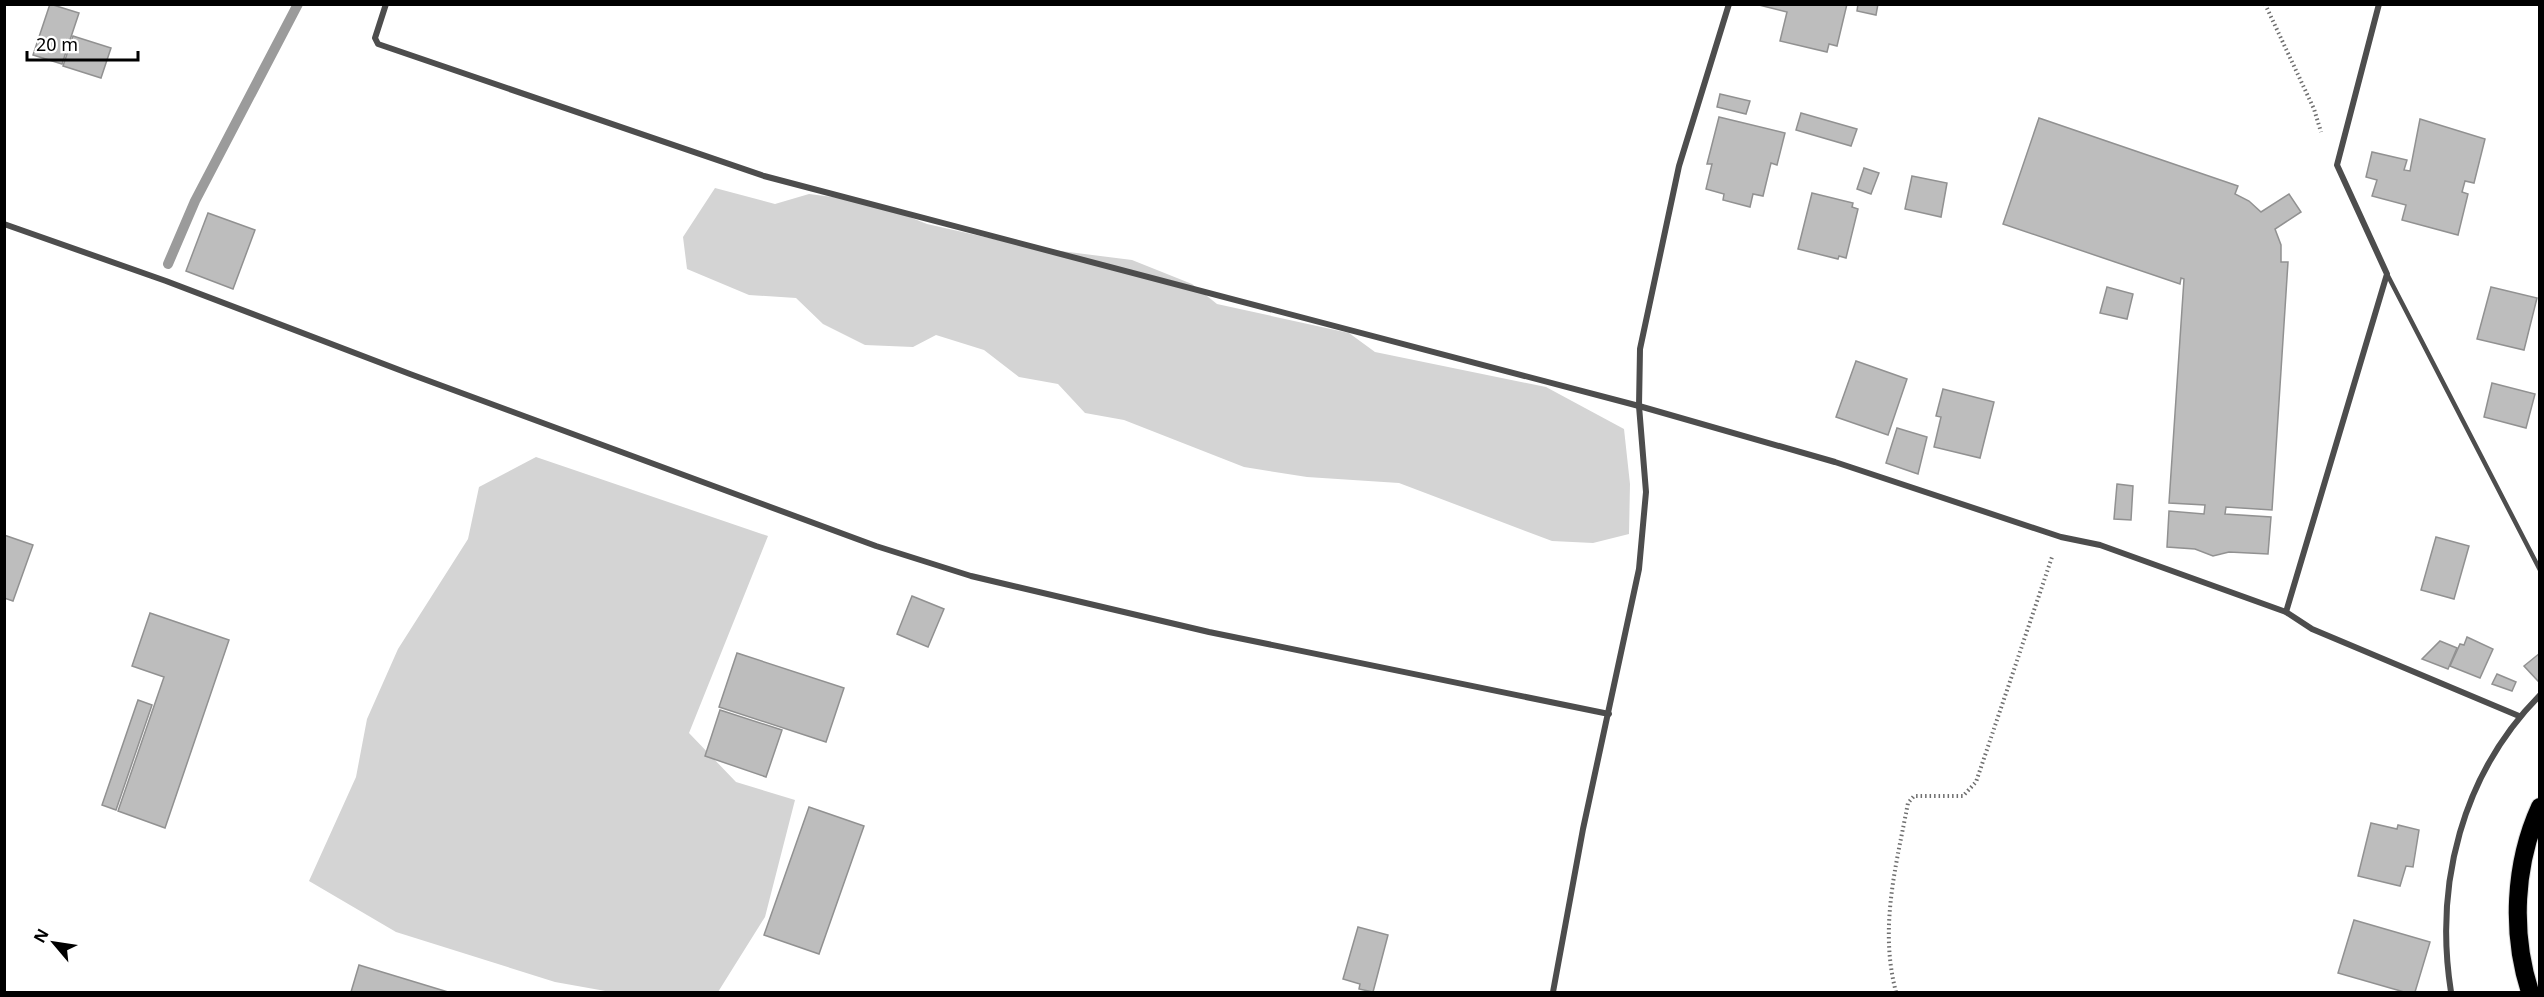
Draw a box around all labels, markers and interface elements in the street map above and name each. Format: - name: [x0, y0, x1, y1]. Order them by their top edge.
- scale bar: [27, 24, 138, 62]
- text: 20 m: [36, 32, 78, 56]
- north arrow: [24, 913, 84, 973]
- text: N: [28, 925, 54, 947]

